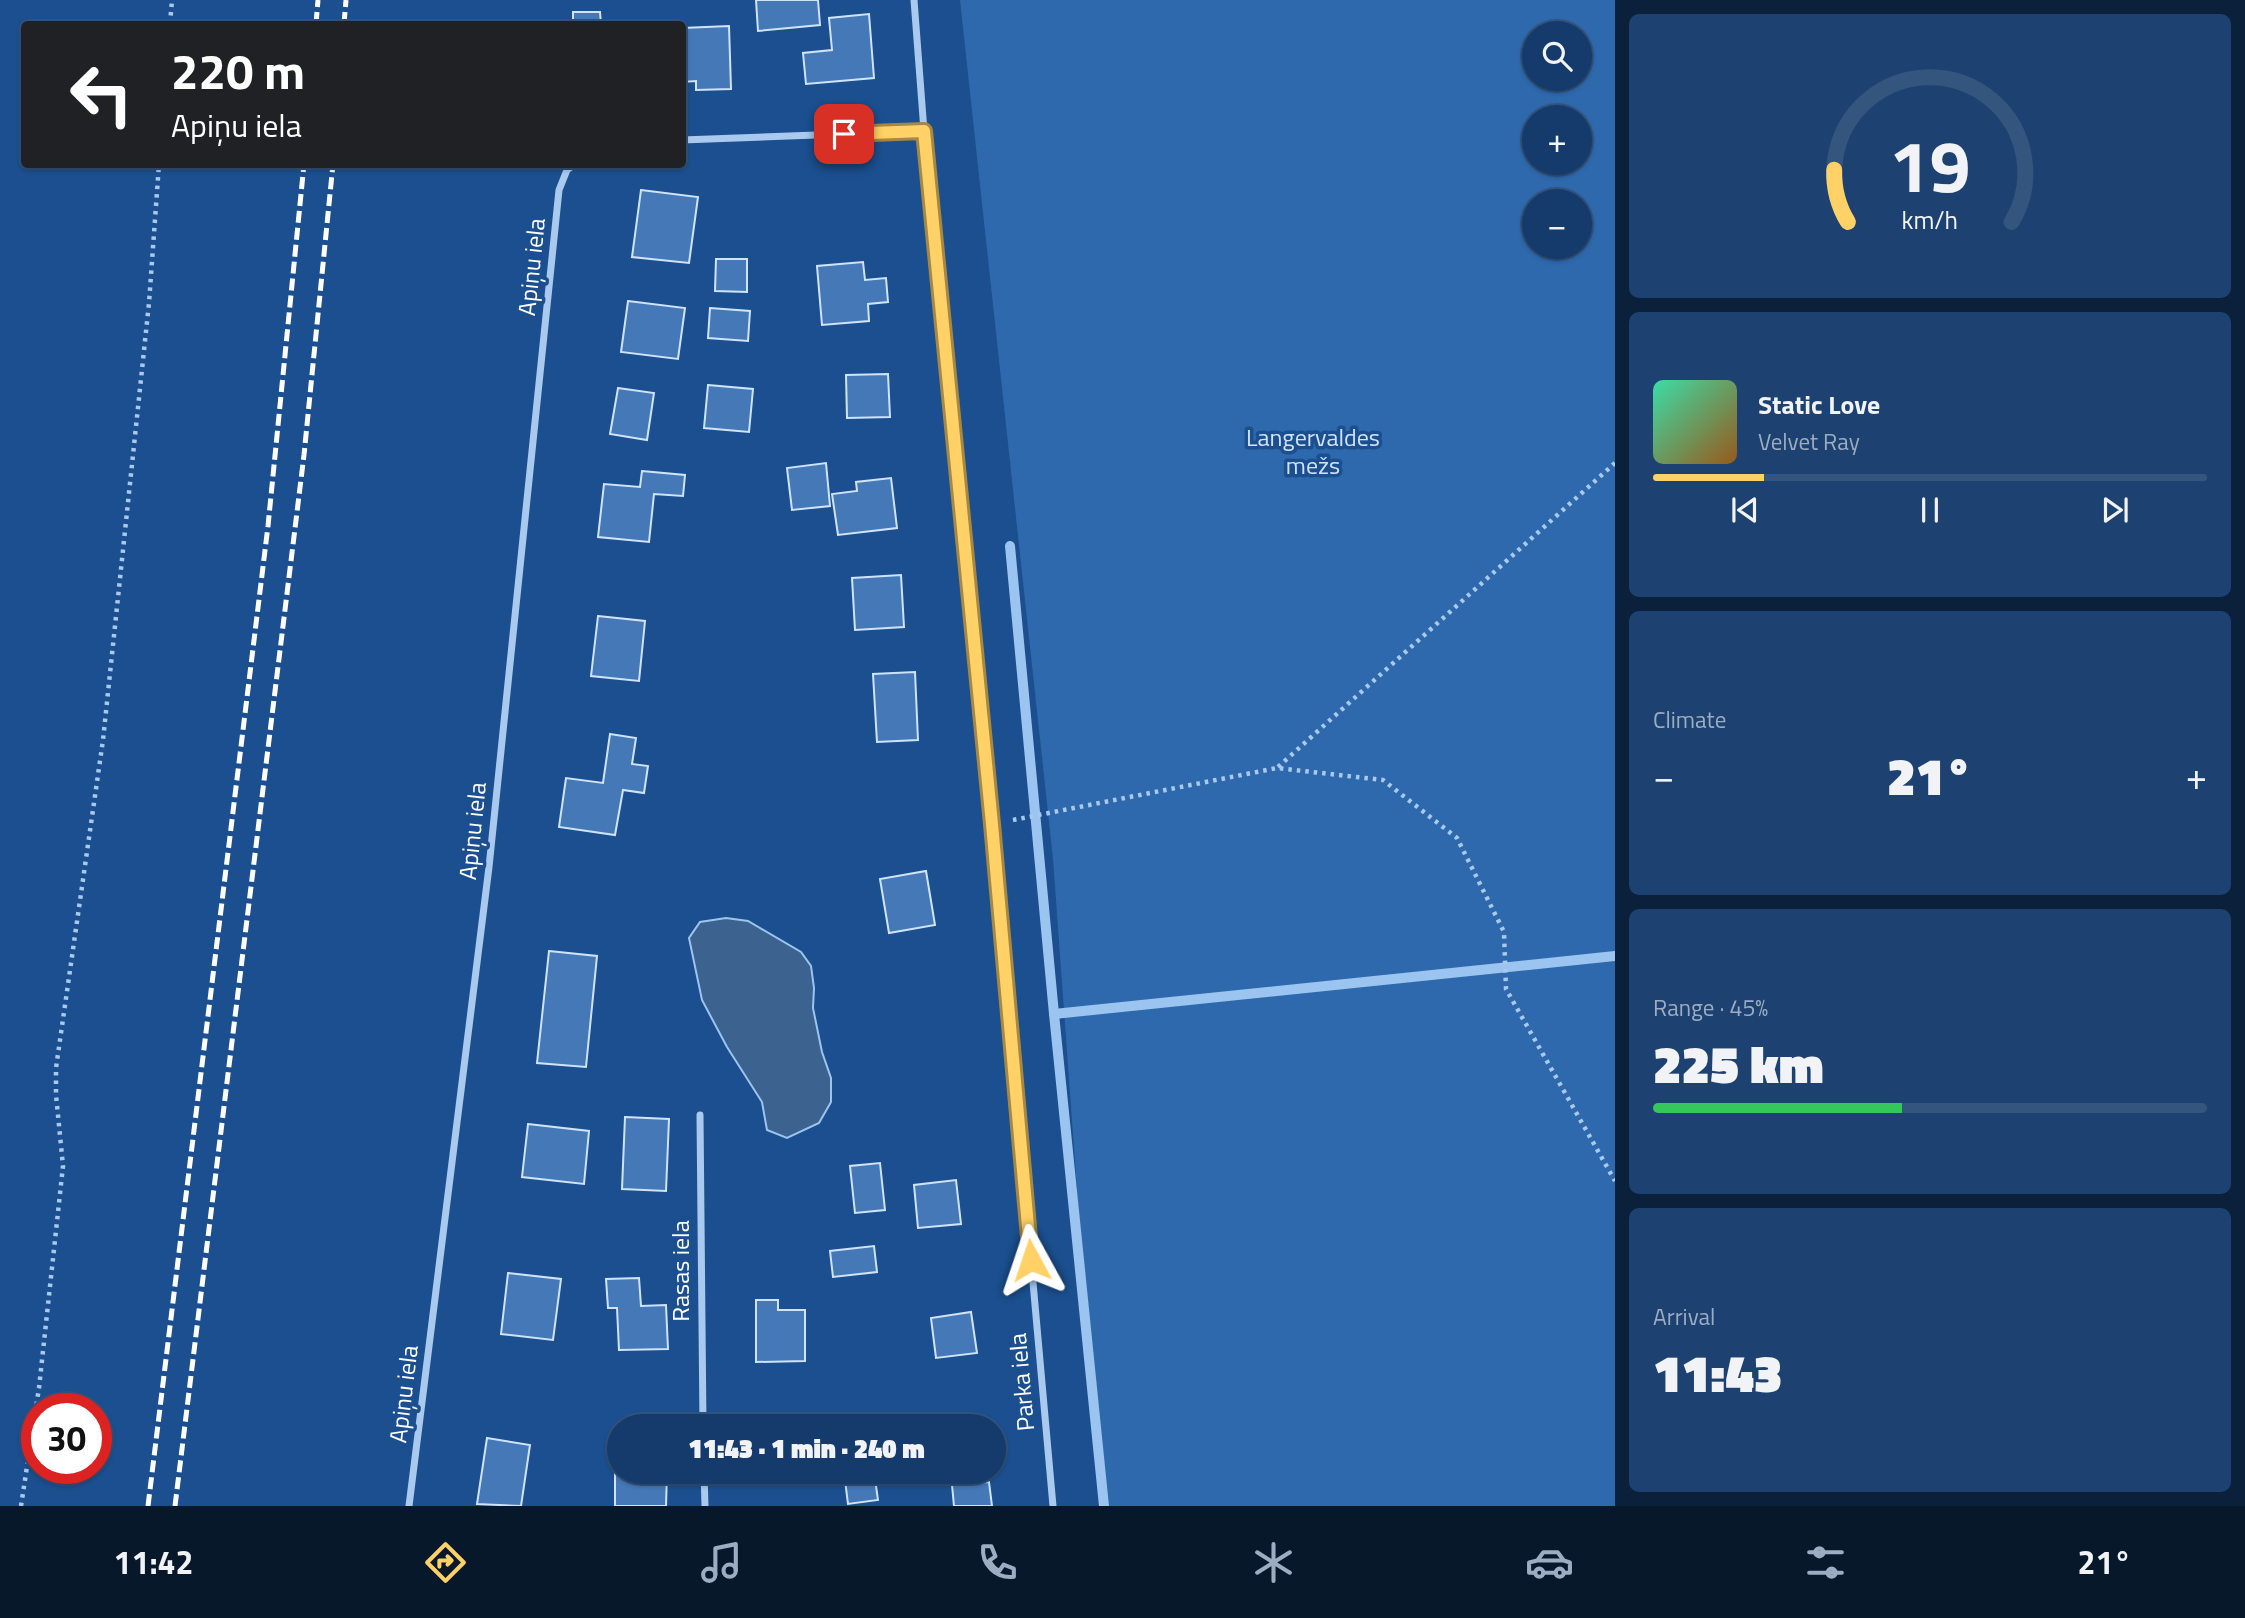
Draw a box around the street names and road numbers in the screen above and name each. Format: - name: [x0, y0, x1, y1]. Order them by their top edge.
- street label: Apiņu iela: [508, 216, 554, 318]
- street label: Apiņu iela: [449, 780, 495, 882]
- street label: Rasas iela: [662, 1220, 698, 1322]
- street label: Parka iela: [999, 1332, 1043, 1433]
- street label: Apiņu iela: [379, 1343, 427, 1445]

